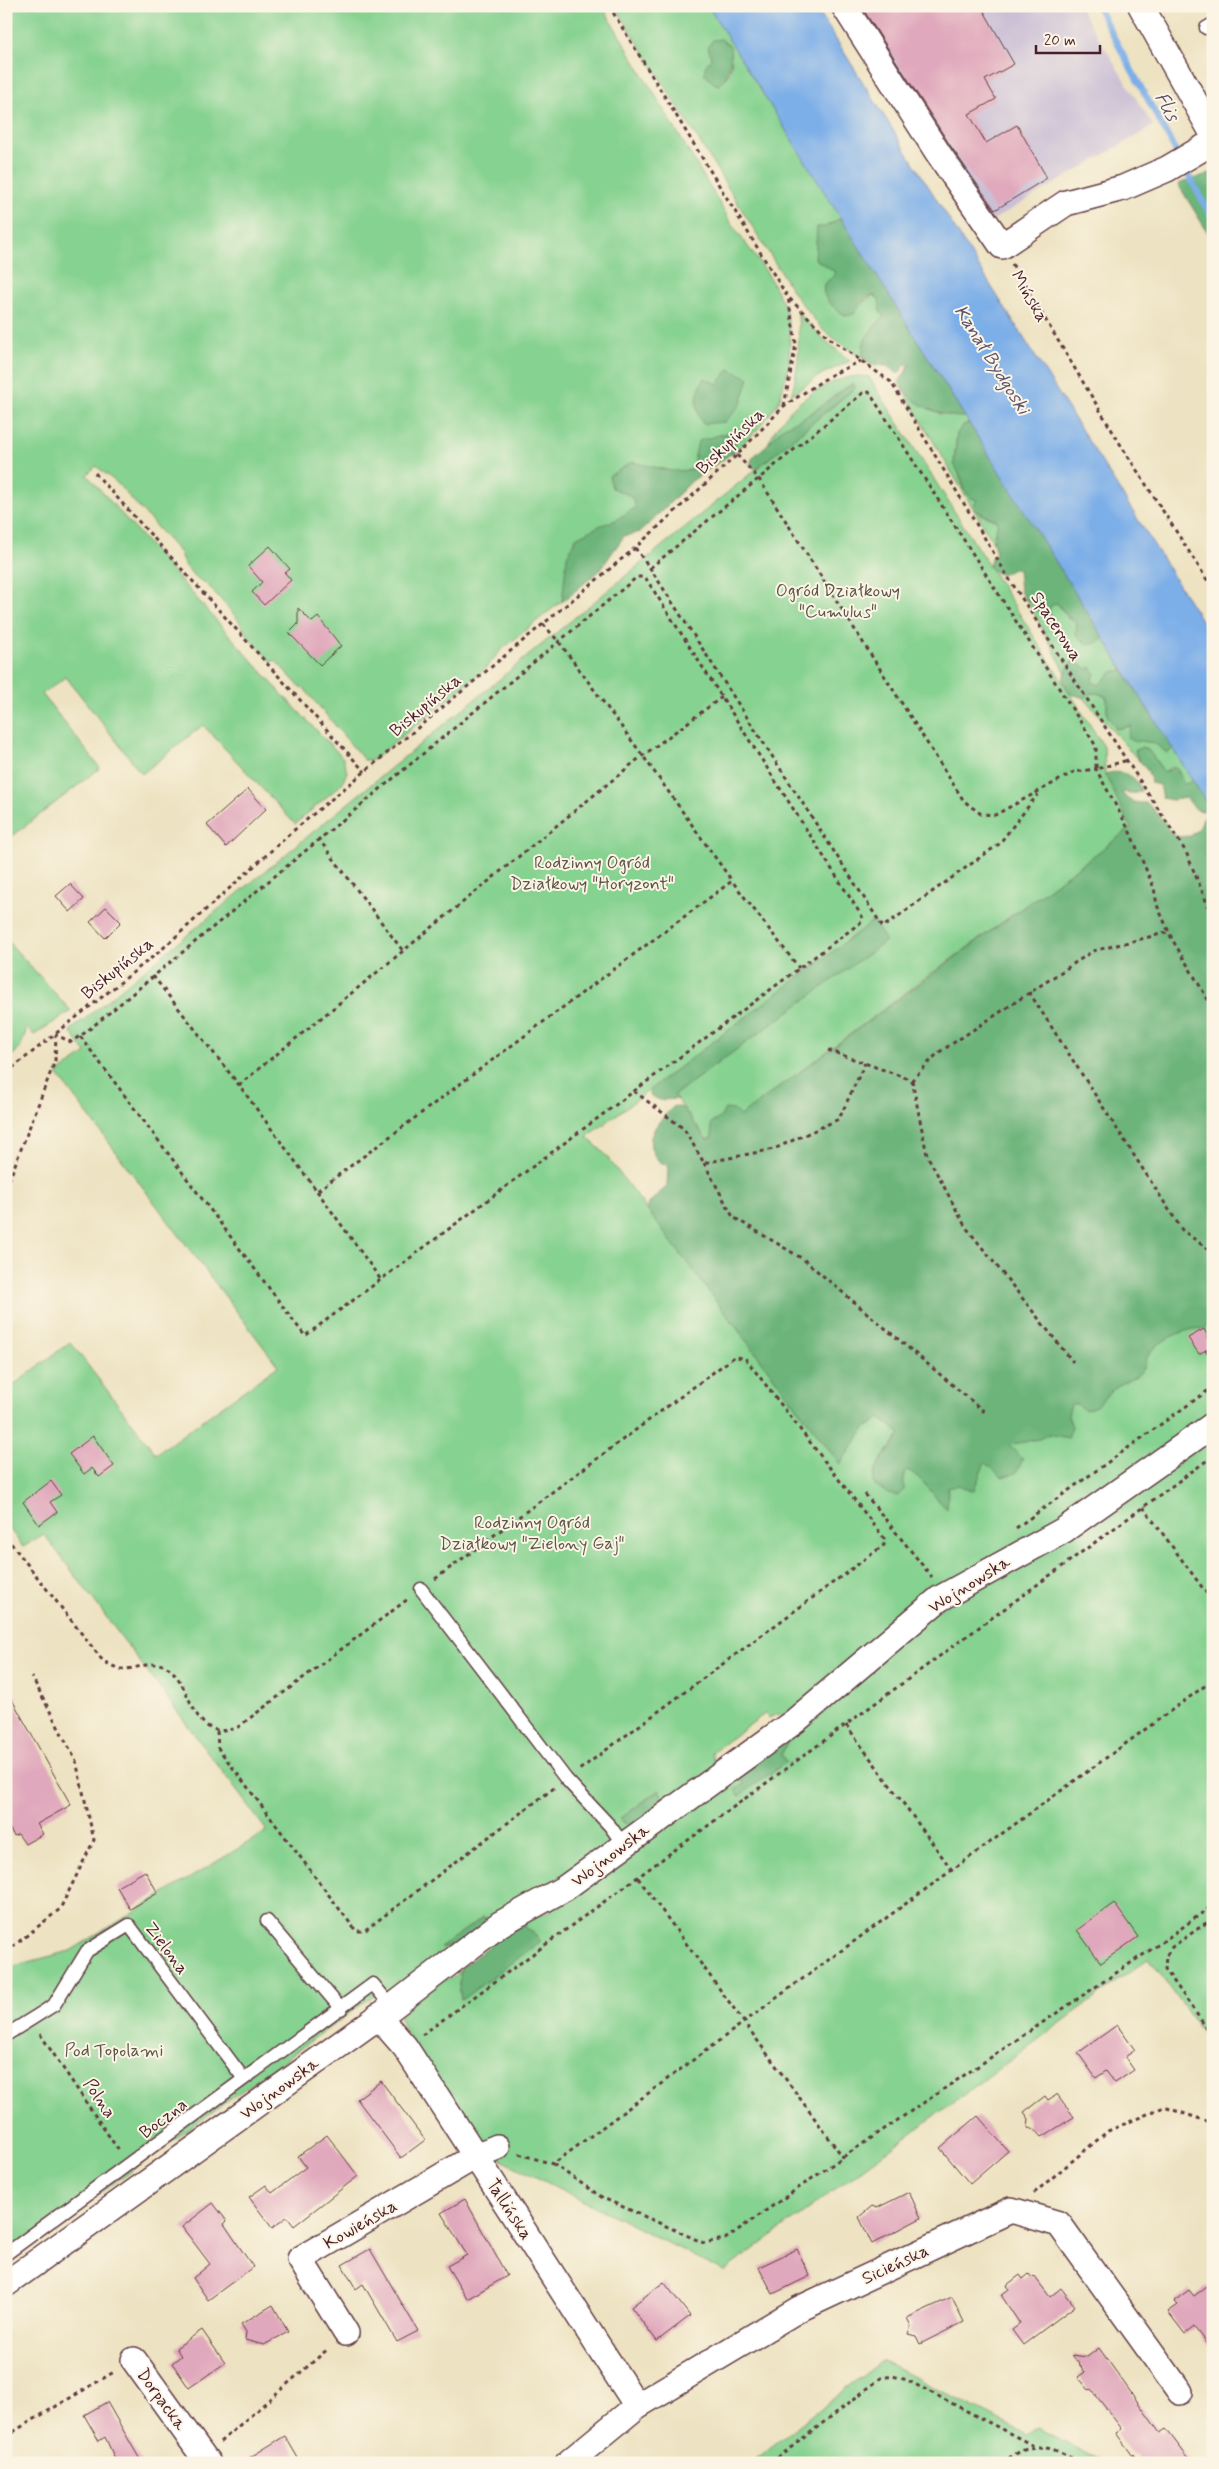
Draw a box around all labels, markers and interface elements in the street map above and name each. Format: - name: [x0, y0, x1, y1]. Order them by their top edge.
- scale bar: [1036, 22, 1100, 54]
- text: 20 m: [1044, 31, 1076, 51]
- water label: Flis: [1149, 88, 1186, 127]
- street label: Mińska: [1005, 266, 1054, 327]
- water label: Kanał Bydgoski: [948, 300, 1036, 421]
- street label: Biskupińska: [691, 403, 770, 480]
- park label: Ogród Działkowy "Cumulus": [776, 579, 900, 624]
- street label: Spacerowa: [1025, 587, 1088, 666]
- street label: Biskupińska: [385, 669, 466, 743]
- park label: Rodzinny Ogród Działkowy "Horyzont": [510, 851, 674, 896]
- street label: Biskupińska: [76, 932, 159, 1005]
- park label: Rodzinny Ogród Działkowy "Zielony Gaj": [439, 1511, 625, 1556]
- street label: Wojnowska: [924, 1550, 1015, 1619]
- street label: Wojnowska: [567, 1818, 655, 1893]
- street label: Zielona: [138, 1917, 194, 1980]
- park label: Pod Topolami: [64, 2039, 164, 2063]
- street label: Wojnowska: [235, 2052, 324, 2126]
- street label: Polna: [77, 2074, 121, 2123]
- street label: Boczna: [135, 2093, 193, 2145]
- street label: Tallińska: [480, 2174, 538, 2245]
- street label: Kowieńska: [319, 2194, 402, 2256]
- street label: Sicieńska: [858, 2239, 933, 2291]
- street label: Dorpacka: [131, 2364, 192, 2436]

